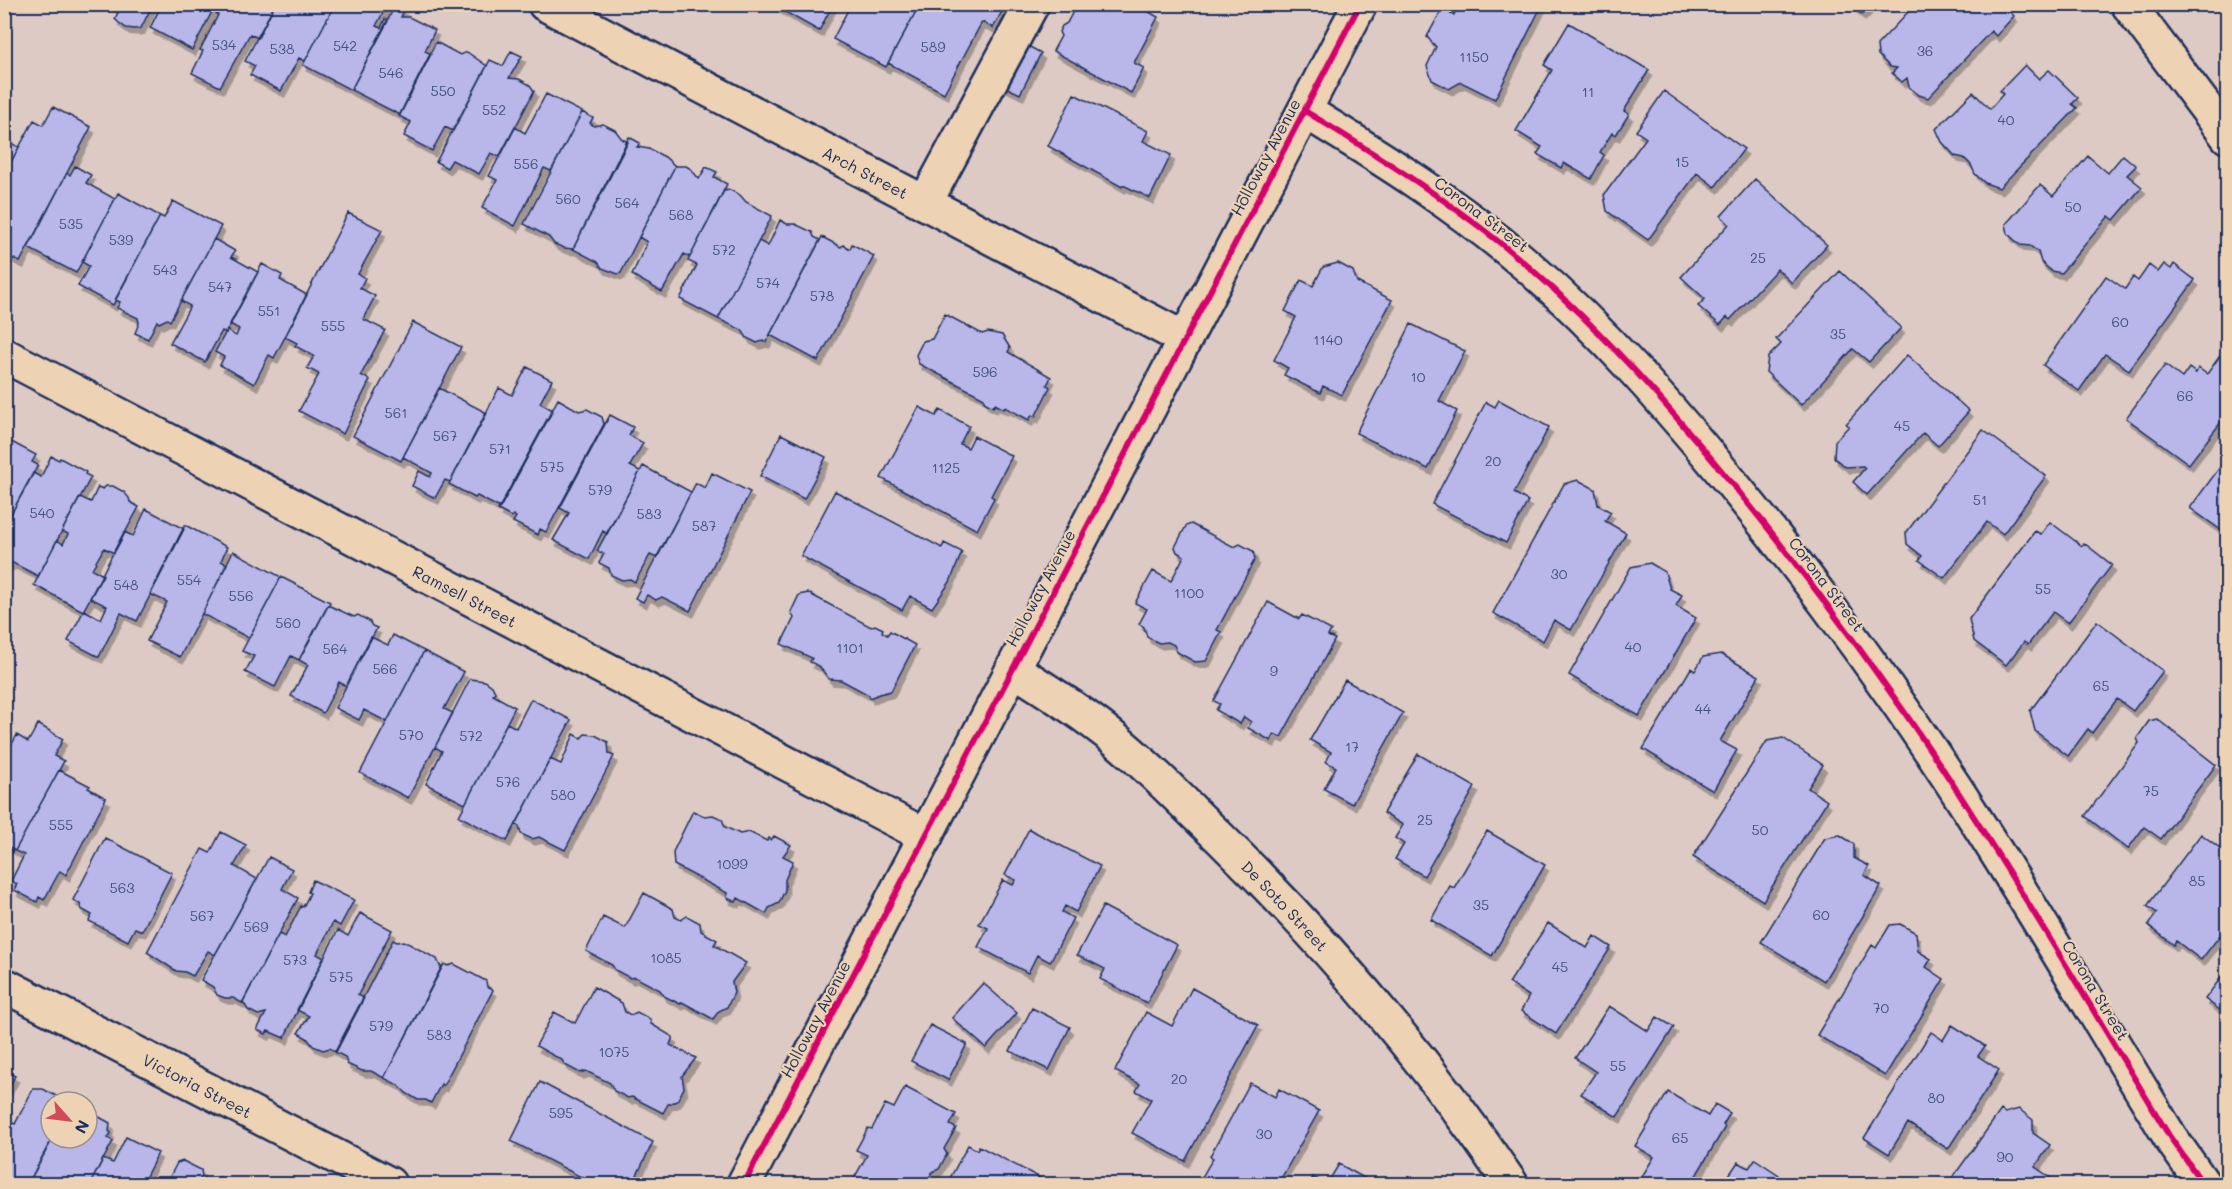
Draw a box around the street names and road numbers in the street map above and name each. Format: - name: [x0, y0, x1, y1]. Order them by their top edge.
- street label: Holloway Avenue: [1225, 95, 1305, 219]
- street label: Arch Street: [819, 141, 912, 203]
- street label: Corona Street: [1430, 172, 1534, 256]
- street label: Holloway Avenue: [1000, 526, 1080, 650]
- street label: Corona Street: [1785, 532, 1869, 636]
- street label: Ramsell Street: [409, 560, 521, 631]
- street label: De Soto Street: [1238, 856, 1333, 955]
- street label: Corona Street: [2058, 936, 2134, 1044]
- street label: Holloway Avenue: [775, 957, 855, 1081]
- street label: Victoria Street: [139, 1048, 256, 1122]

